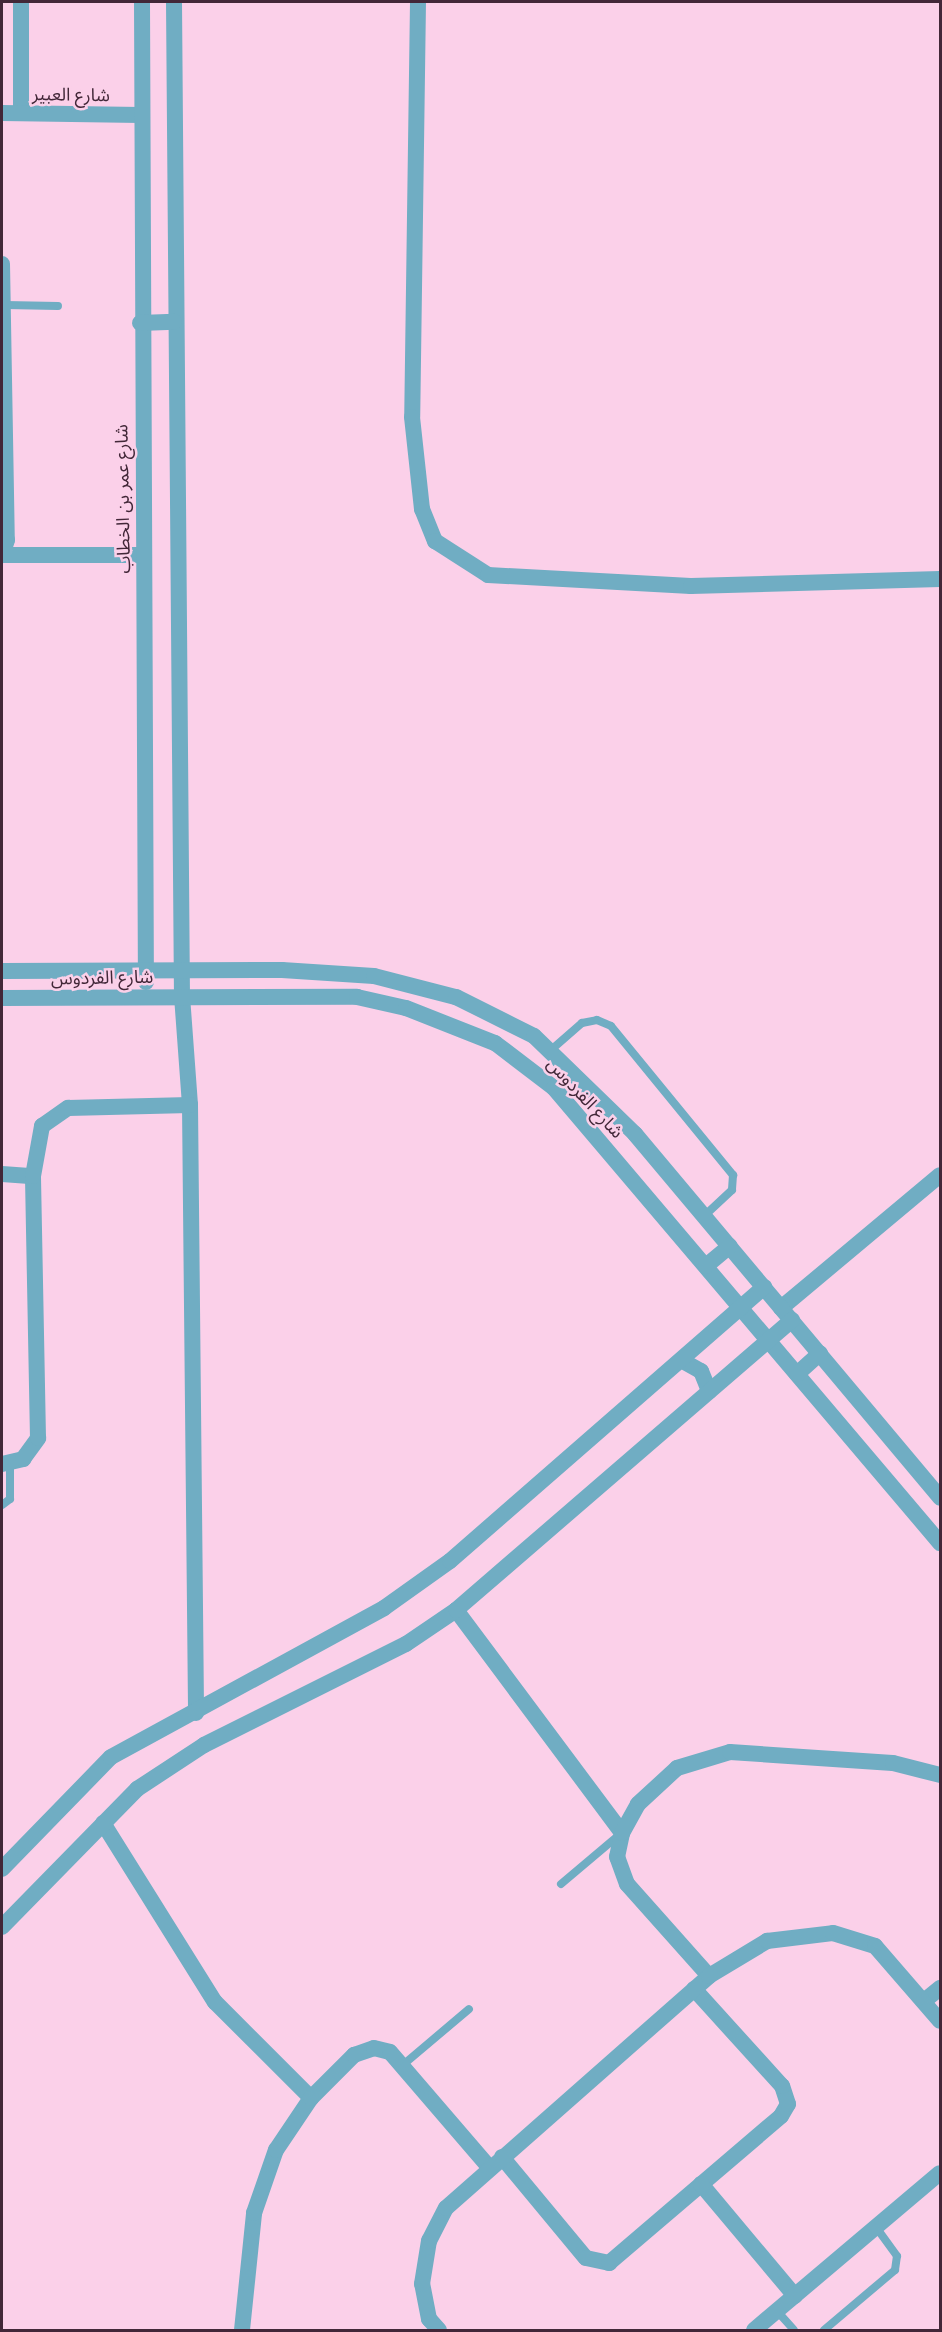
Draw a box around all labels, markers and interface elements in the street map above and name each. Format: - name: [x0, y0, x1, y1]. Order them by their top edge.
- street label: شارع العبير: [32, 84, 110, 106]
- street label: شارع عمر بن الخطاب: [111, 424, 135, 574]
- street label: شارع الفردوس: [51, 966, 153, 990]
- street label: شارع الفردوس: [542, 1053, 628, 1143]

